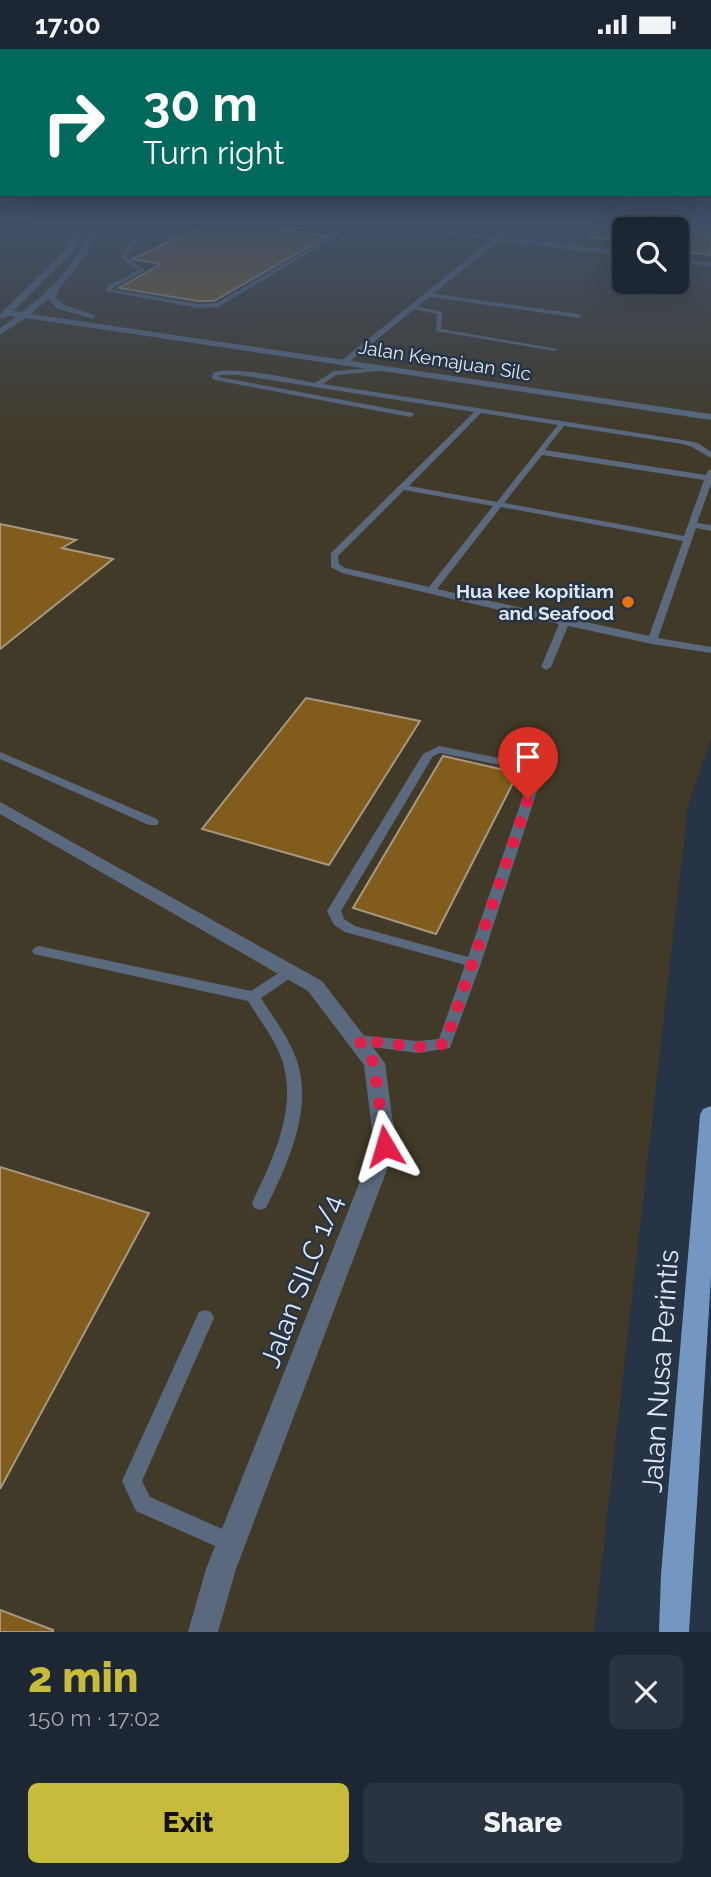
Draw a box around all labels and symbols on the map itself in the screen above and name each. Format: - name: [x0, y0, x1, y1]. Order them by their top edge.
- street label: Jalan Kemajuan Silc: [357, 335, 533, 385]
- place label: Hua kee kopitiam and Seafood: [456, 580, 614, 624]
- marker: Hua kee kopitiam and Seafood: [620, 594, 636, 610]
- pin: [498, 727, 558, 799]
- position arrow: [348, 1109, 422, 1183]
- street label: Jalan SILC 1/4: [253, 1190, 350, 1372]
- street label: Jalan Nusa Perintis: [636, 1248, 685, 1494]

